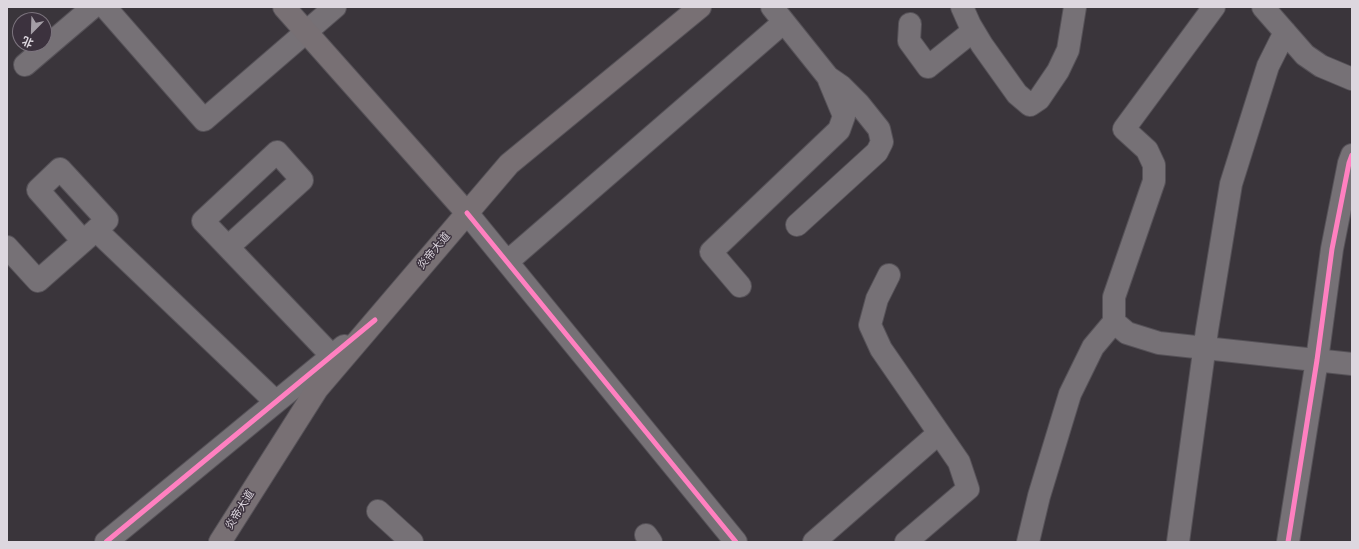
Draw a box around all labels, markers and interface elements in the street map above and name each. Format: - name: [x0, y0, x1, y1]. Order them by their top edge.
- north arrow: [12, 12, 52, 52]
- text: 北: [20, 34, 35, 51]
- street label: 炎帝大道: [415, 230, 453, 272]
- street label: 炎帝大道: [223, 488, 257, 532]

